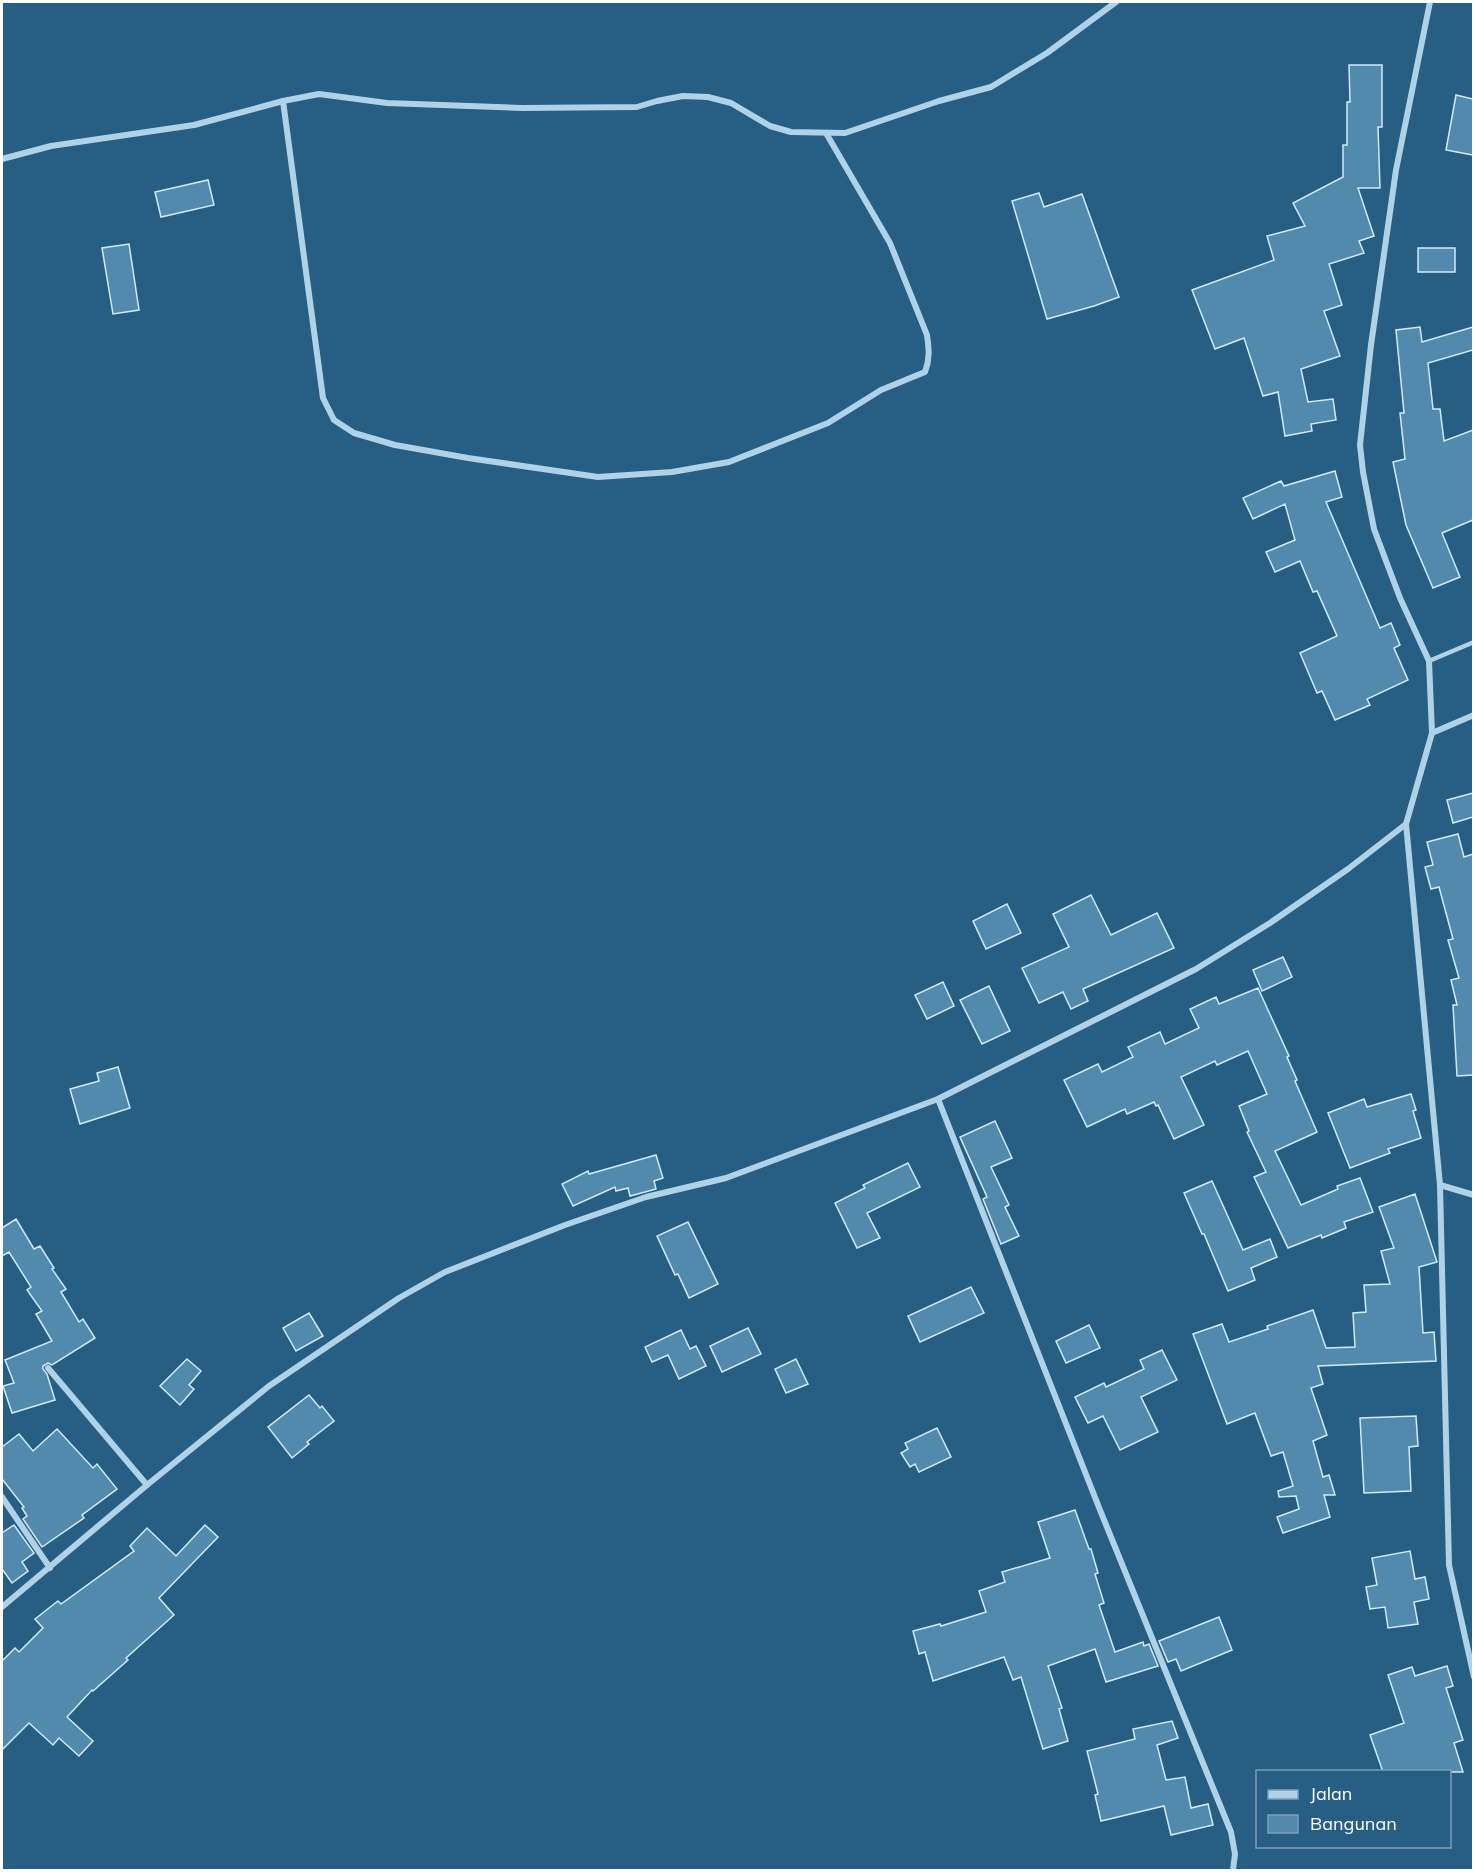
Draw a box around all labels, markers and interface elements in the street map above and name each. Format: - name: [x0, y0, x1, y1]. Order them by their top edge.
- legend: [1256, 1770, 1451, 1848]
- text: Jalan: [1310, 1782, 1352, 1805]
- text: Bangunan: [1310, 1812, 1397, 1835]

